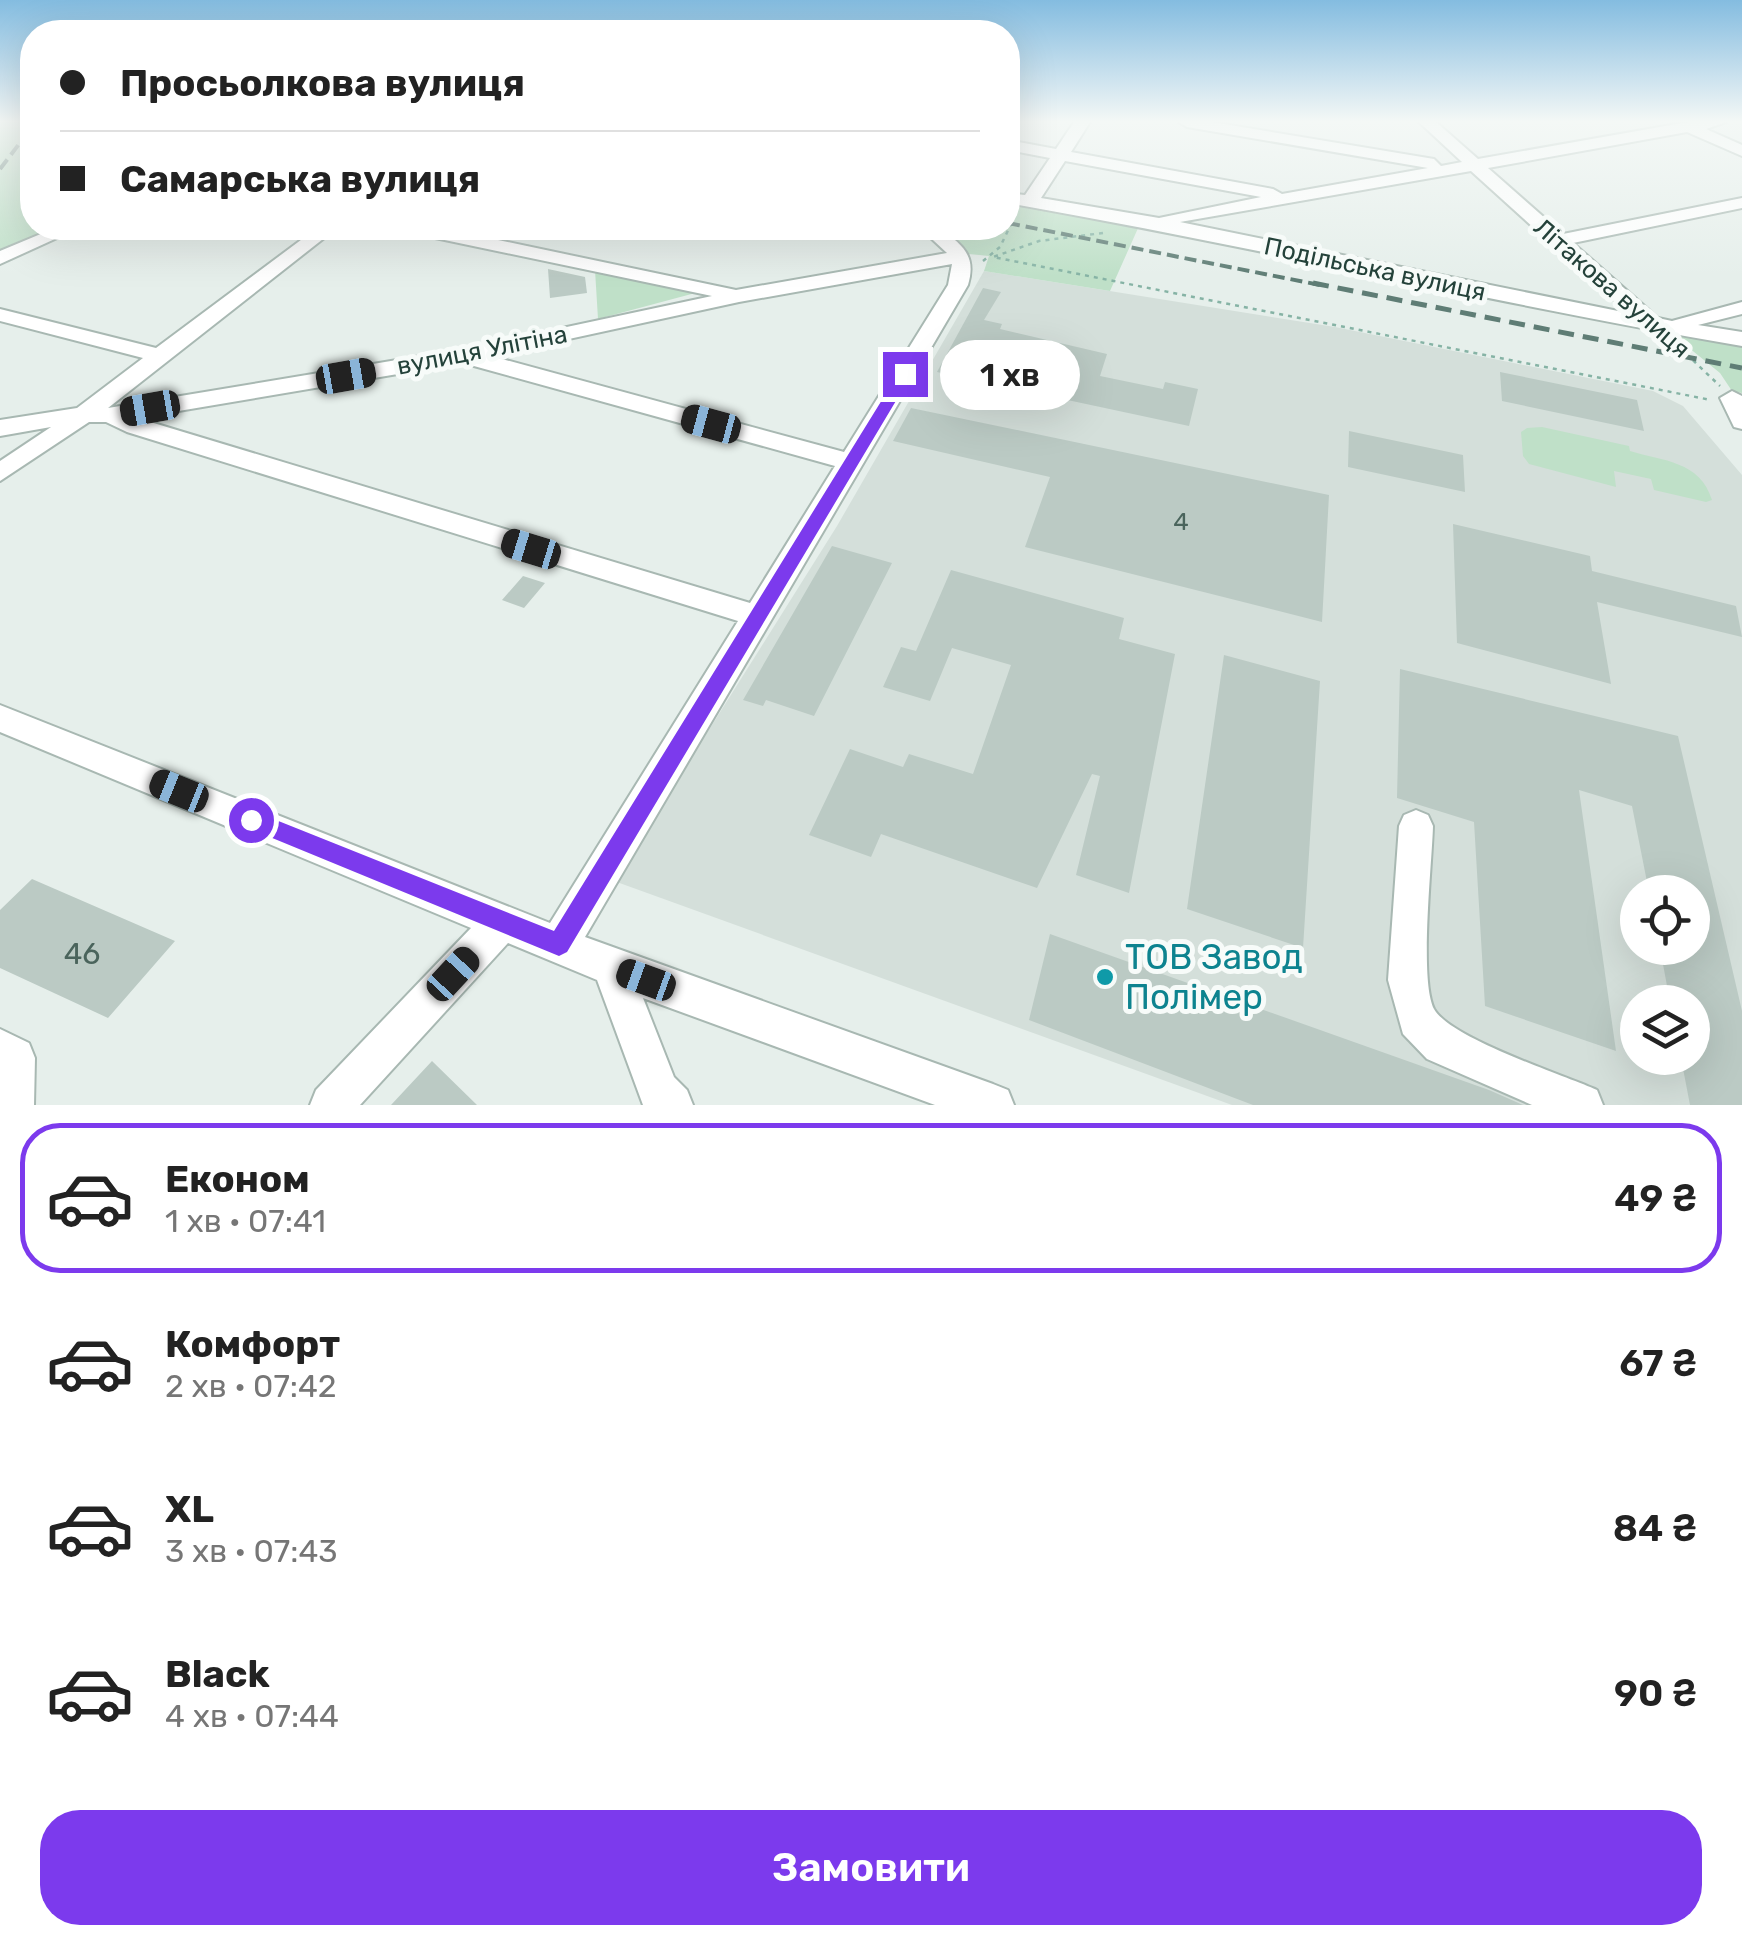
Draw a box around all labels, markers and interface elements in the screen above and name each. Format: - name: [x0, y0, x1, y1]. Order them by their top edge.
- text: Просьолкова вулиця: [120, 60, 525, 106]
- text: Самарська вулиця: [120, 156, 480, 202]
- street label: Літакова вулиця: [1528, 212, 1696, 364]
- street label: Подільська вулиця: [1262, 231, 1488, 307]
- street label: вулиця Улітіна: [394, 319, 570, 381]
- callout: 1 хв: [940, 339, 1080, 409]
- route end: [883, 352, 928, 397]
- car: [314, 356, 378, 396]
- text: 1 хв: [980, 356, 1040, 394]
- car: [118, 388, 182, 428]
- car: [678, 402, 744, 446]
- house number: 4: [1173, 507, 1189, 536]
- car: [498, 526, 564, 572]
- car: [146, 766, 212, 816]
- route start: [229, 798, 274, 843]
- map controls: [1620, 875, 1710, 1075]
- button: locate: [1620, 875, 1710, 965]
- house number: 46: [64, 936, 100, 972]
- place label: ТОВ Завод Полімер: [1125, 936, 1303, 1018]
- car: [422, 942, 484, 1006]
- car: [613, 956, 679, 1004]
- marker: ТОВ Завод Полімер: [1094, 966, 1116, 988]
- button: layers: [1620, 985, 1710, 1075]
- icon: car: [45, 1153, 135, 1243]
- text: Економ: [165, 1156, 310, 1202]
- text: 49 ₴: [1614, 1175, 1697, 1221]
- text: 1 хв · 07:41: [165, 1202, 326, 1240]
- icon: car: [45, 1318, 135, 1408]
- text: Комфорт: [165, 1321, 340, 1367]
- text: 67 ₴: [1619, 1340, 1697, 1386]
- text: 2 хв · 07:42: [165, 1367, 337, 1405]
- icon: car: [45, 1483, 135, 1573]
- text: XL: [165, 1486, 214, 1532]
- text: 84 ₴: [1613, 1505, 1697, 1551]
- text: 3 хв · 07:43: [165, 1532, 338, 1570]
- icon: car: [45, 1648, 135, 1738]
- text: Black: [165, 1651, 270, 1697]
- text: 90 ₴: [1614, 1670, 1697, 1716]
- text: 4 хв · 07:44: [165, 1697, 339, 1735]
- button: Замовити: [40, 1810, 1702, 1925]

